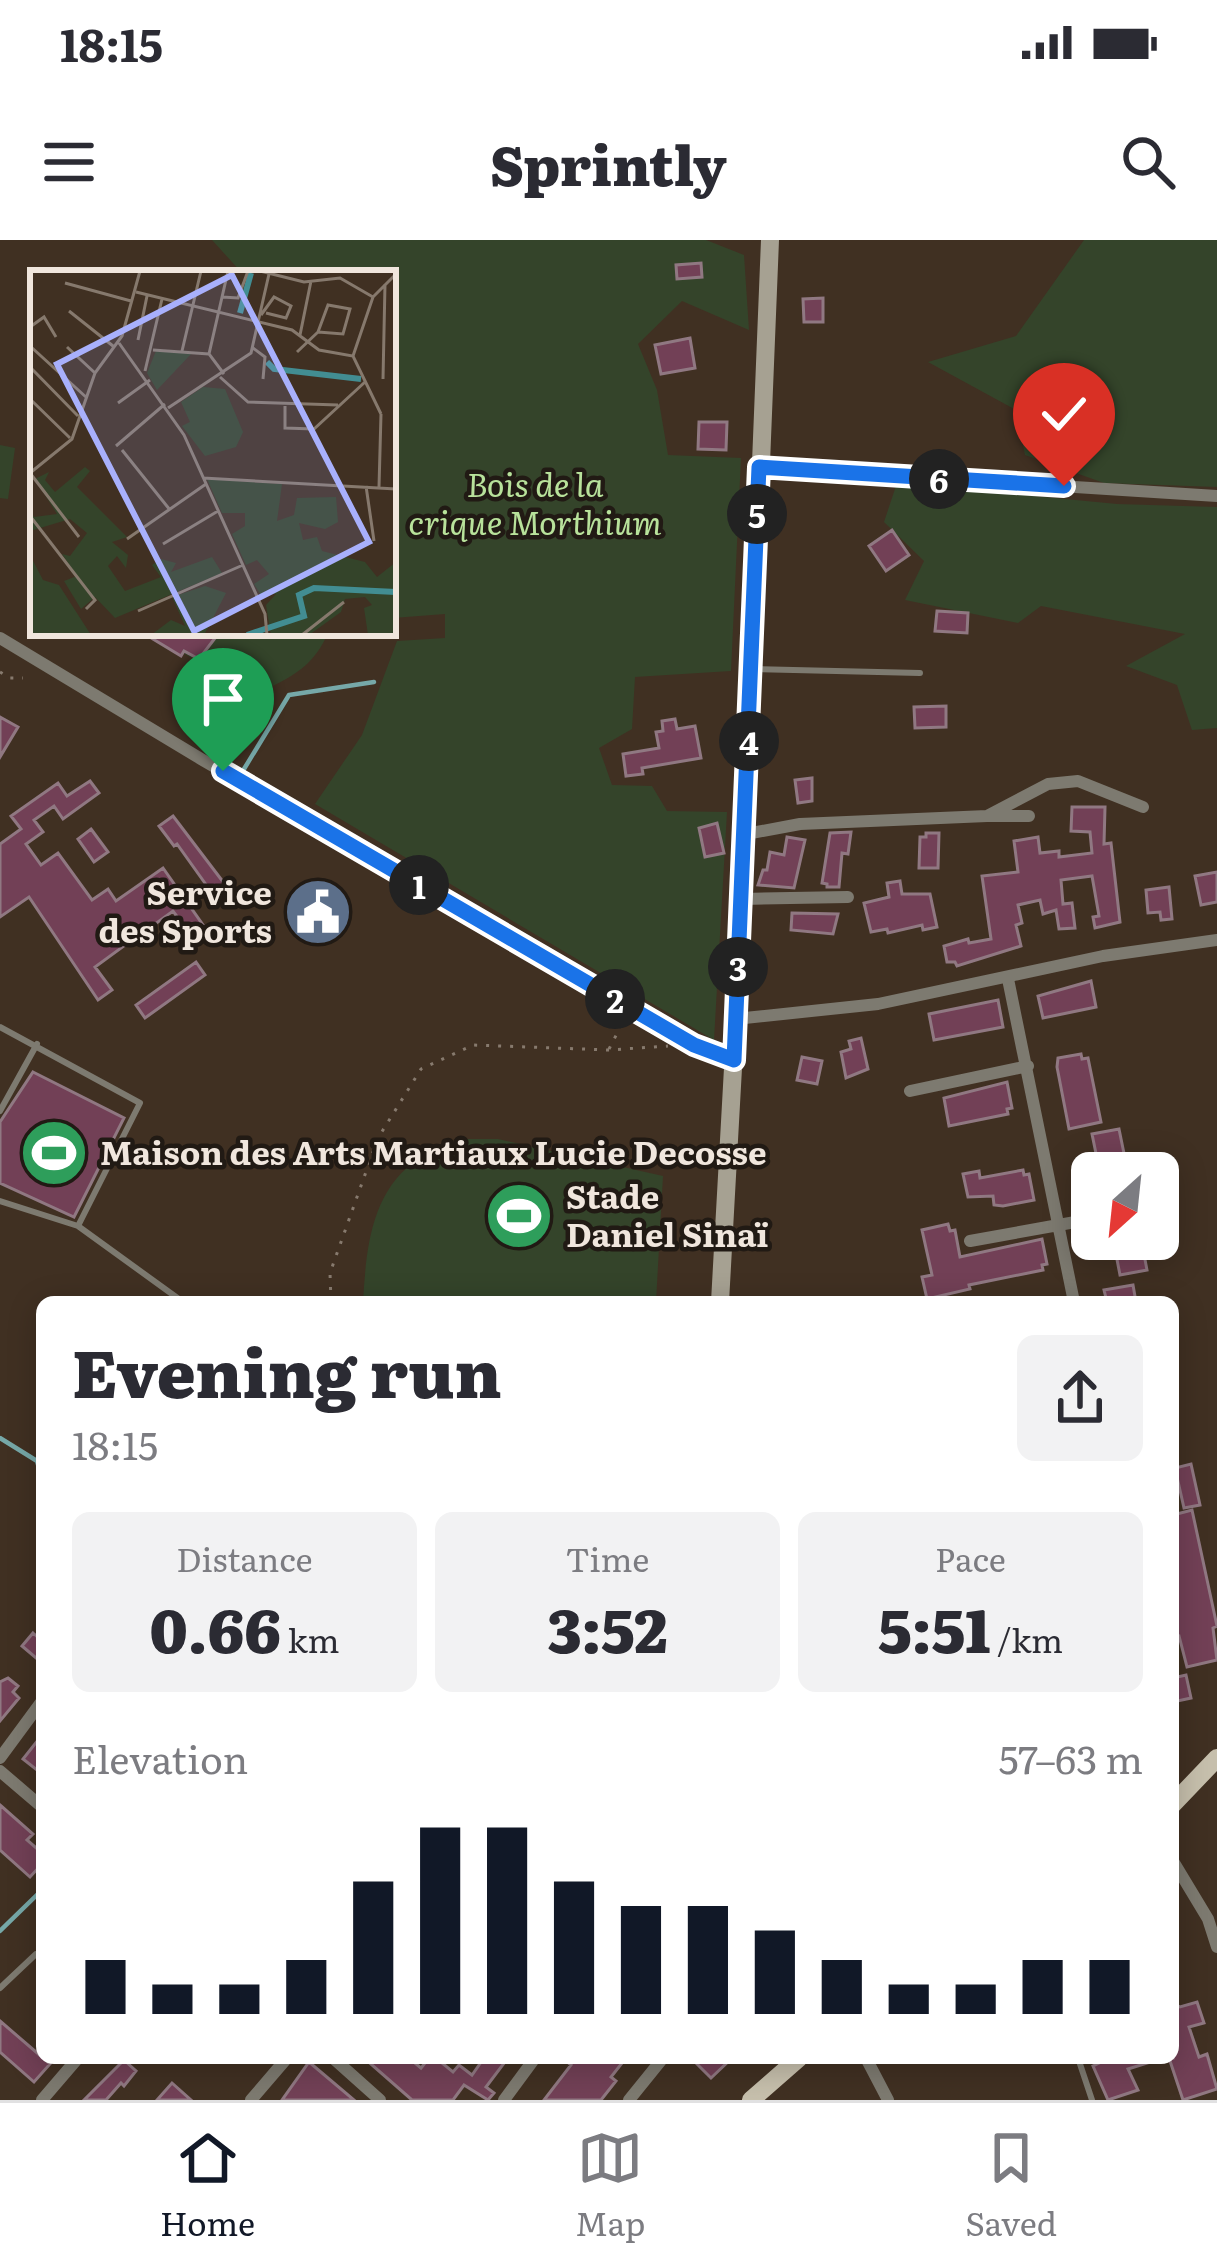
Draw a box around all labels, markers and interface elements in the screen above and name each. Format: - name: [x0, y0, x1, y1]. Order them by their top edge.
- text: 18:15: [60, 9, 163, 76]
- text: Sprintly: [490, 122, 727, 203]
- icon: menu: [36, 129, 102, 195]
- icon: search: [1115, 129, 1181, 195]
- inset map: [30, 270, 396, 636]
- pin: [1013, 363, 1115, 486]
- icon: check: [1031, 381, 1097, 447]
- pin: 6: [909, 449, 969, 509]
- text: 6: [929, 454, 949, 503]
- park label: Bois de la crique Morthium: [408, 458, 662, 545]
- pin: 5: [727, 484, 787, 544]
- text: 5: [748, 489, 766, 538]
- pin: [172, 648, 274, 771]
- icon: arrive: [190, 666, 256, 732]
- pin: 4: [719, 711, 779, 771]
- text: 4: [739, 716, 759, 765]
- pin: 1: [389, 855, 449, 915]
- text: 1: [412, 860, 426, 909]
- place label: Service des Sports: [98, 866, 272, 953]
- public building icon: Service des Sports: [283, 877, 353, 947]
- pin: 3: [708, 937, 768, 997]
- text: 3: [729, 942, 747, 991]
- pin: 2: [585, 969, 645, 1029]
- text: 2: [606, 974, 624, 1023]
- sports icon: Maison des Arts Martiaux Lucie Decosse: [19, 1118, 89, 1188]
- place label: Maison des Arts Martiaux Lucie Decosse: [100, 1126, 767, 1175]
- north arrow: [1071, 1152, 1179, 1260]
- map controls: [1071, 1152, 1179, 1260]
- place label: Stade Daniel Sinaï: [566, 1170, 768, 1257]
- sports icon: Stade Daniel Sinaï: [484, 1181, 554, 1251]
- text: Evening run: [72, 1320, 502, 1418]
- button: share: [1017, 1335, 1143, 1461]
- text: 18:15: [72, 1414, 158, 1472]
- text: Distance: [176, 1533, 313, 1582]
- text: Time: [566, 1533, 649, 1582]
- text: Pace: [935, 1533, 1006, 1582]
- text: 0.66: [150, 1582, 281, 1671]
- text: 3:52: [547, 1582, 668, 1671]
- text: 5:51: [878, 1582, 990, 1671]
- text: km: [281, 1614, 339, 1663]
- text: /km: [990, 1614, 1063, 1663]
- text: Elevation: [72, 1728, 248, 1786]
- text: 57–63 m: [999, 1728, 1143, 1786]
- tab: Home: [160, 2125, 255, 2246]
- tab: Map: [575, 2125, 645, 2246]
- tab: Saved: [965, 2125, 1057, 2246]

